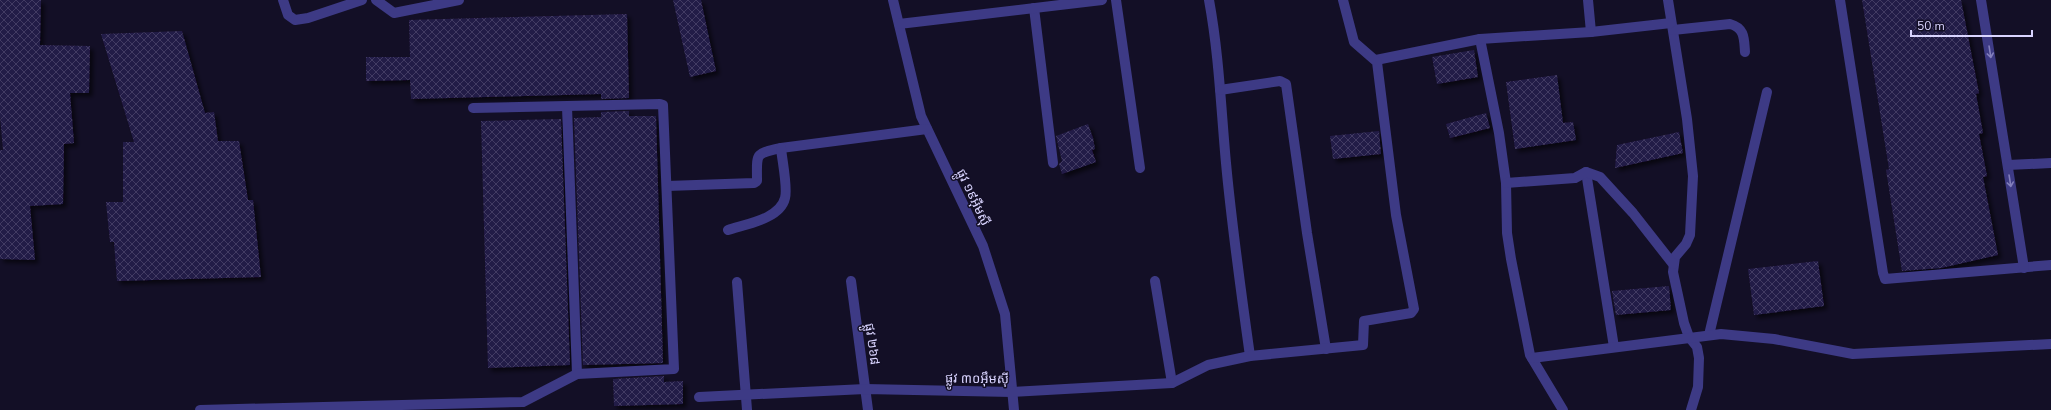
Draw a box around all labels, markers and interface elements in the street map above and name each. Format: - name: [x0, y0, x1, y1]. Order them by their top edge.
- scale bar: [1911, 12, 2032, 38]
- text: 50 m: [1917, 18, 1945, 34]
- one-way arrow: [1986, 45, 1994, 58]
- street label: ផ្លូវ ១៩អ៊ឹមស៊ី: [950, 166, 994, 230]
- one-way arrow: [2006, 174, 2014, 187]
- street label: ផ្លូវ ២៦៨: [858, 322, 884, 367]
- street label: ផ្លូវ ៣០អ៊ឹមស៊ី: [945, 369, 1009, 390]

